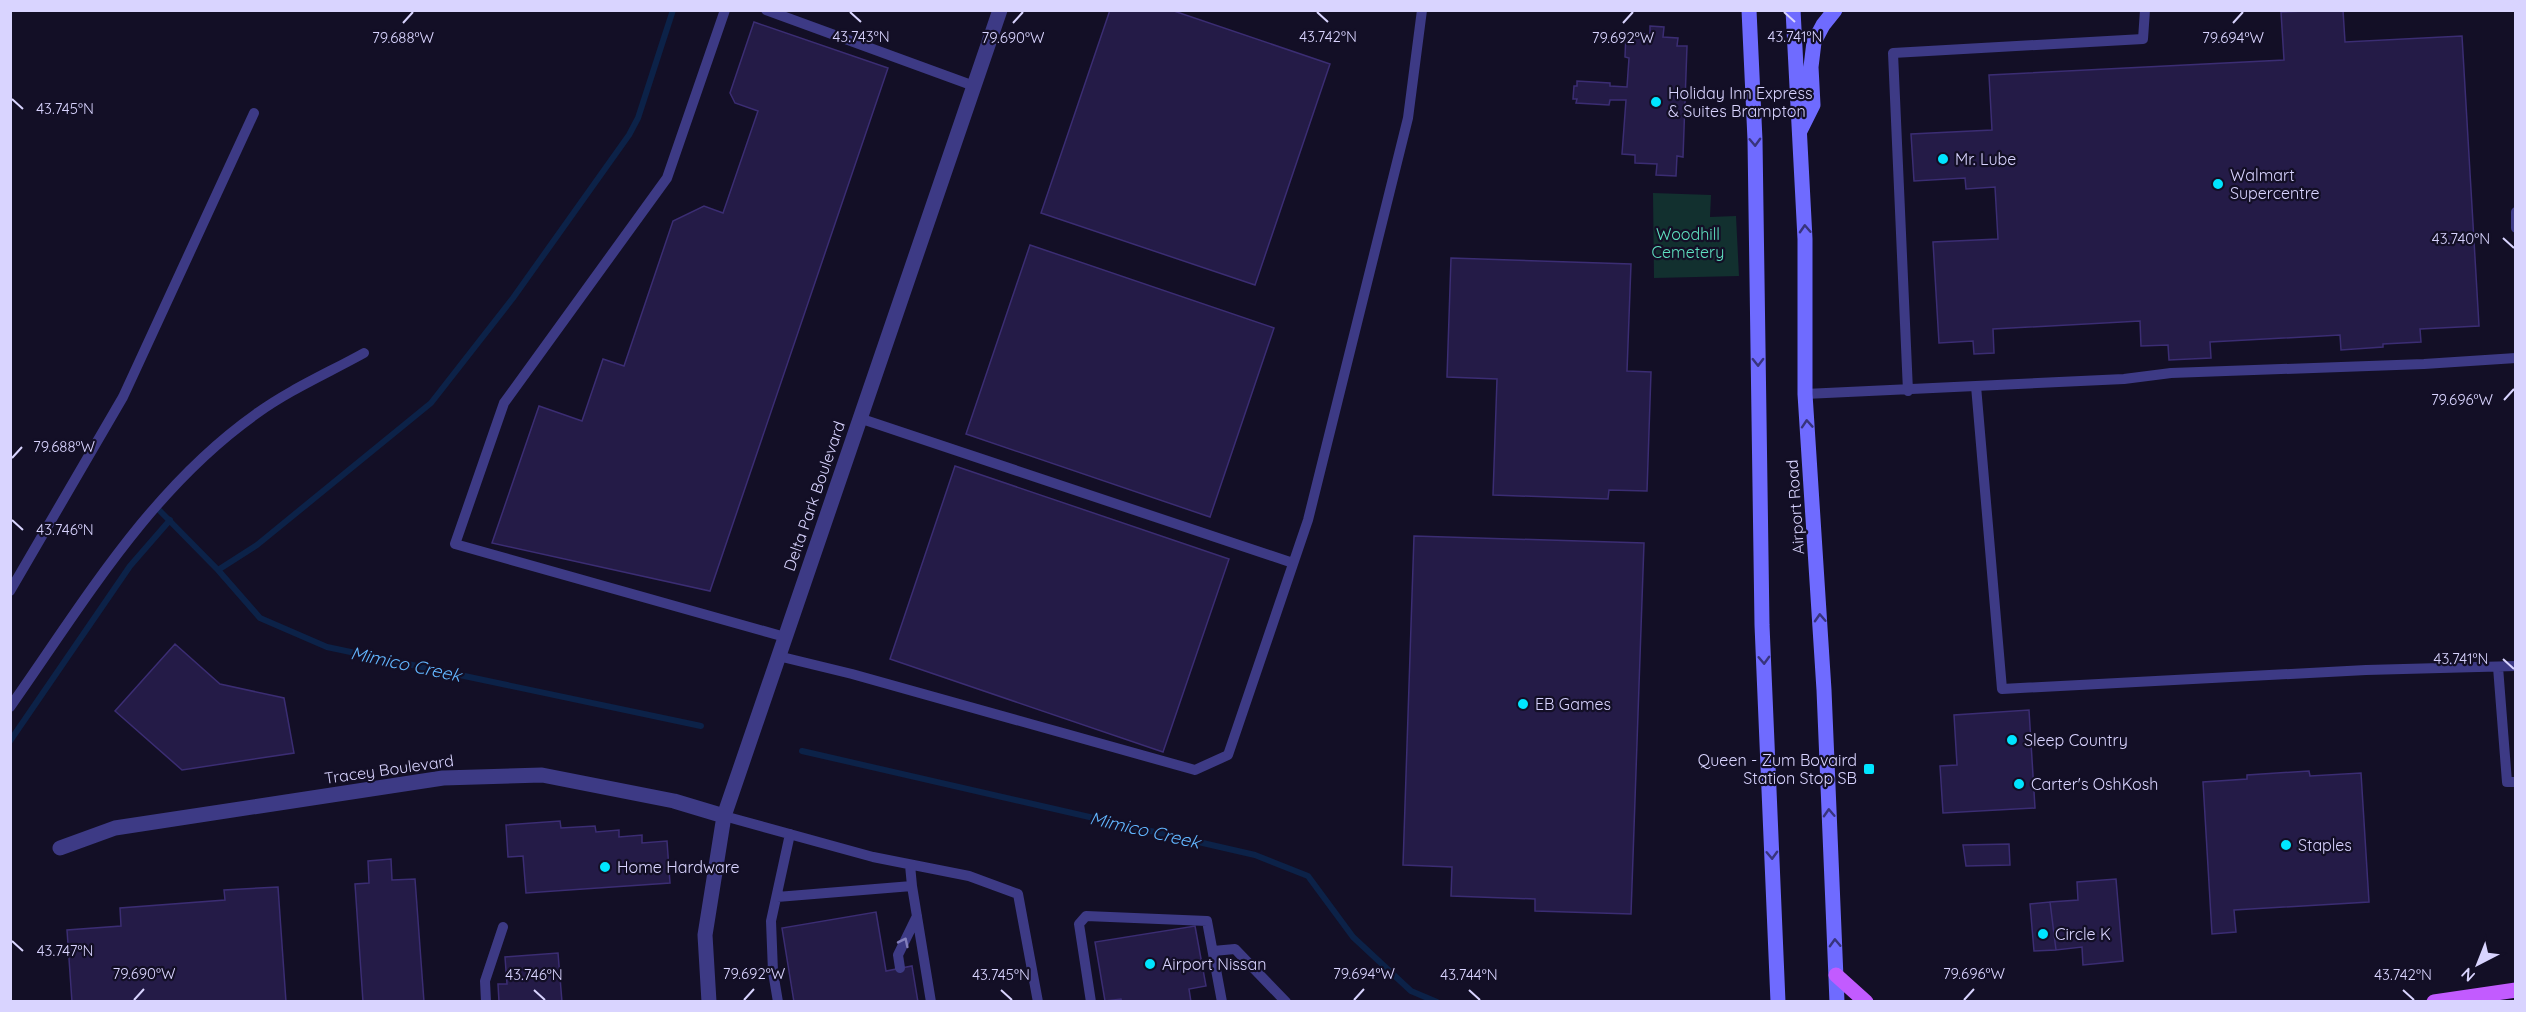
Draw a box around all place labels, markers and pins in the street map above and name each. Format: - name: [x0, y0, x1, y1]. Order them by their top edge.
- place label: Holiday Inn Express & Suites Brampton: [1668, 83, 1812, 121]
- marker: Holiday Inn Express & Suites Brampton: [1649, 95, 1663, 109]
- place label: Mr. Lube: [1955, 149, 2016, 169]
- marker: Mr. Lube: [1936, 152, 1950, 166]
- place label: Walmart Supercentre: [2230, 165, 2320, 203]
- marker: Walmart Supercentre: [2211, 177, 2225, 191]
- place label: EB Games: [1535, 694, 1611, 714]
- marker: EB Games: [1516, 697, 1530, 711]
- place label: Sleep Country: [2024, 730, 2128, 750]
- marker: Sleep Country: [2005, 733, 2019, 747]
- place label: Queen - Zum Bovaird Station Stop SB: [1698, 750, 1857, 788]
- marker: Queen - Zum Bovaird Station Stop SB: [1862, 762, 1876, 776]
- place label: Carter's OshKosh: [2031, 774, 2158, 794]
- marker: Carter's OshKosh: [2012, 777, 2026, 791]
- place label: Staples: [2298, 835, 2352, 855]
- marker: Staples: [2279, 838, 2293, 852]
- place label: Home Hardware: [617, 857, 740, 877]
- marker: Home Hardware: [598, 860, 612, 874]
- place label: Circle K: [2055, 924, 2111, 944]
- marker: Circle K: [2036, 927, 2050, 941]
- place label: Airport Nissan: [1162, 954, 1266, 974]
- marker: Airport Nissan: [1143, 957, 1157, 971]

